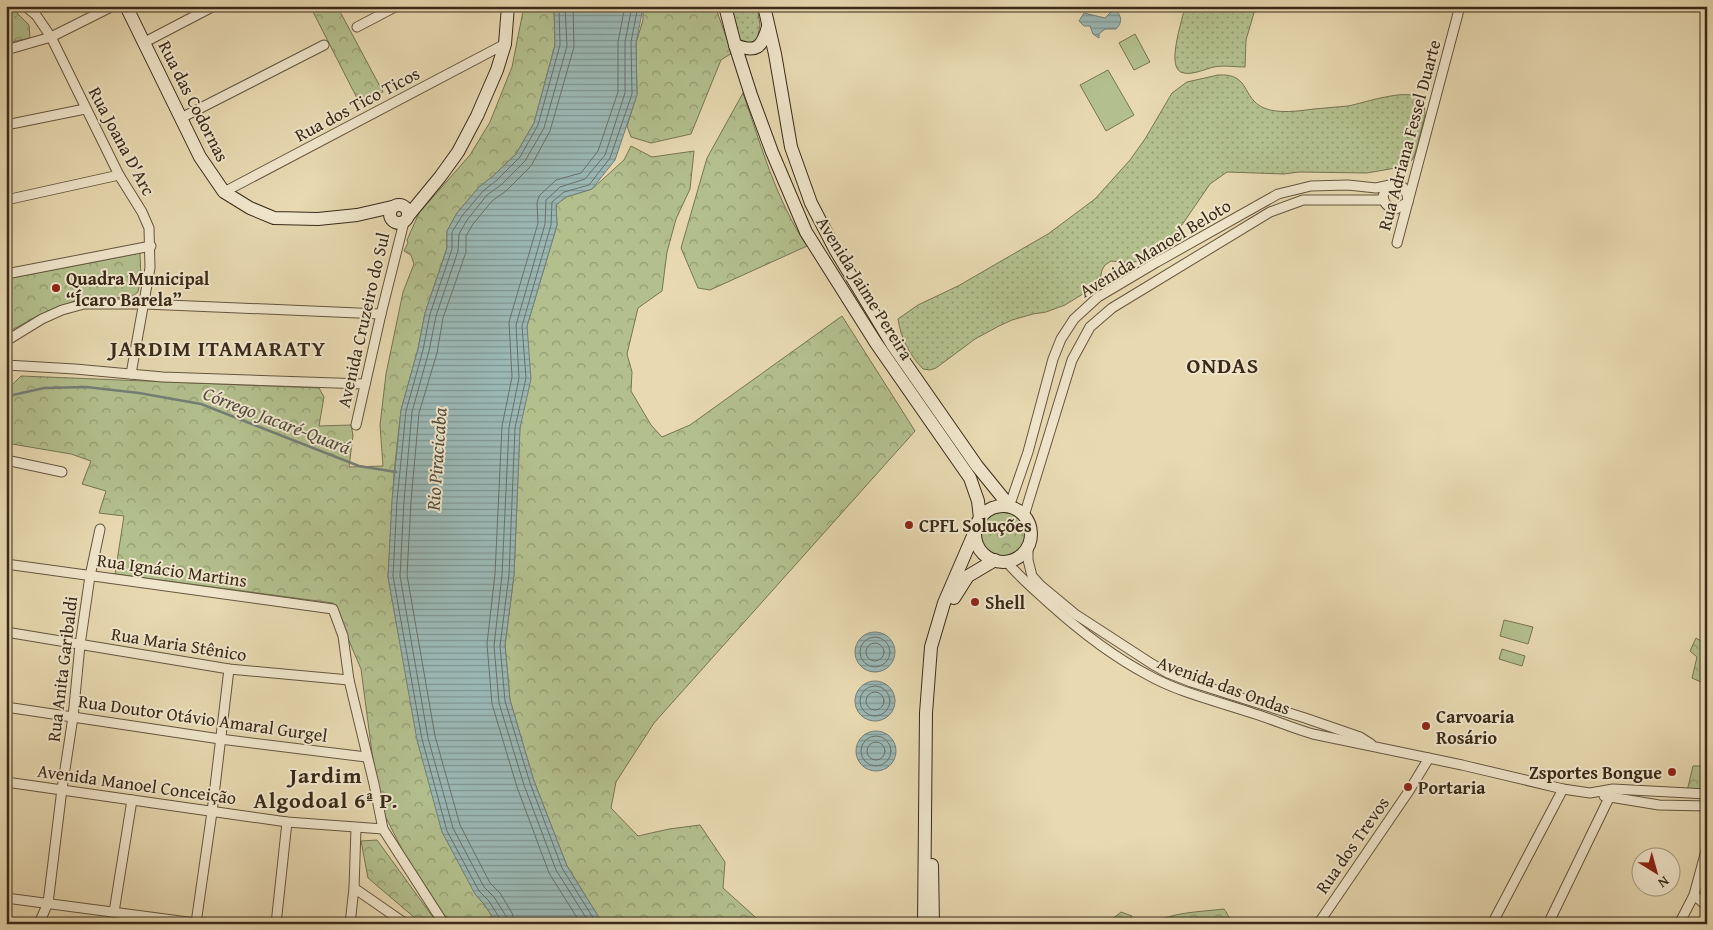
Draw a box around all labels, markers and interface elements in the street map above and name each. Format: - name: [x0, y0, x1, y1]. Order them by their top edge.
- street label: Rua das Codornas: [152, 36, 236, 166]
- street label: Rua Adriana Fessel Duarte: [1371, 37, 1447, 233]
- street label: Rua dos Tico Ticos: [290, 60, 424, 148]
- street label: Rua Joana D'Arc: [82, 82, 162, 200]
- street label: Avenida Manoel Beloto: [1074, 192, 1236, 304]
- street label: Avenida Jaime Pereira: [810, 211, 920, 366]
- street label: Avenida Cruzeiro do Sul: [330, 230, 396, 410]
- place label: Quadra Municipal “Ícaro Barela”: [66, 265, 210, 313]
- marker: Quadra Municipal “Ícaro Barela”: [50, 282, 62, 294]
- district label: JARDIM ITAMARATY: [106, 332, 326, 364]
- district label: ONDAS: [1187, 349, 1259, 381]
- water label: Córrego Jacaré-Quará: [199, 379, 355, 461]
- water label: Rio Piracicaba: [418, 406, 454, 512]
- place label: CPFL Soluções: [919, 512, 1032, 539]
- marker: CPFL Soluções: [903, 519, 915, 531]
- street label: Rua Ignácio Martins: [95, 546, 249, 594]
- place label: Shell: [985, 589, 1026, 616]
- street label: Rua Anita Garibaldi: [40, 595, 84, 743]
- marker: Shell: [969, 596, 981, 608]
- street label: Rua Maria Stênico: [109, 620, 249, 668]
- street label: Avenida das Ondas: [1154, 648, 1294, 722]
- street label: Rua Doutor Otávio Amaral Gurgel: [77, 687, 329, 749]
- place label: Carvoaria Rosário: [1436, 703, 1515, 751]
- marker: Carvoaria Rosário: [1420, 720, 1432, 732]
- street label: Avenida Manoel Conceição: [36, 757, 238, 811]
- district label: Jardim Algodoal 6ª P.: [254, 759, 398, 816]
- place label: Zsportes Bongue: [1529, 759, 1662, 786]
- marker: Zsportes Bongue: [1666, 766, 1678, 778]
- place label: Portaria: [1418, 774, 1486, 801]
- marker: Portaria: [1402, 781, 1414, 793]
- street label: Rua dos Trevos: [1309, 791, 1395, 899]
- north arrow: [1630, 848, 1680, 898]
- text: N: [1654, 872, 1674, 894]

